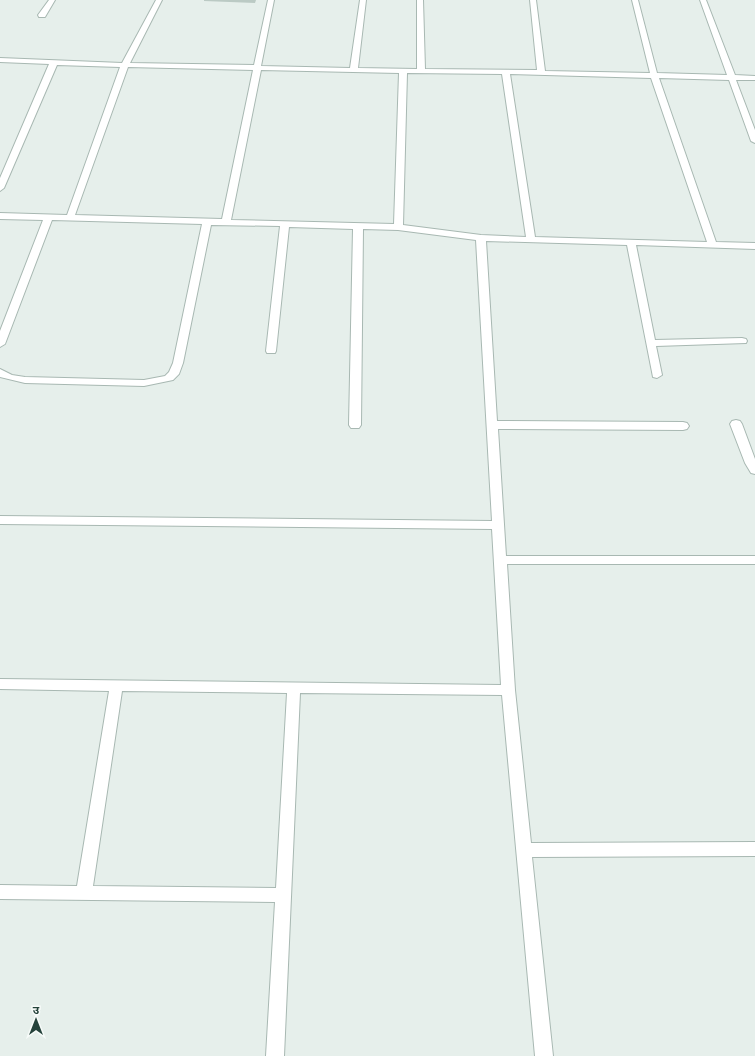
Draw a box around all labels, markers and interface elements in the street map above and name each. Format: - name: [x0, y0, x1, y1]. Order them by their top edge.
- north arrow: [16, 1000, 56, 1040]
- text: उ: [33, 1003, 40, 1017]

